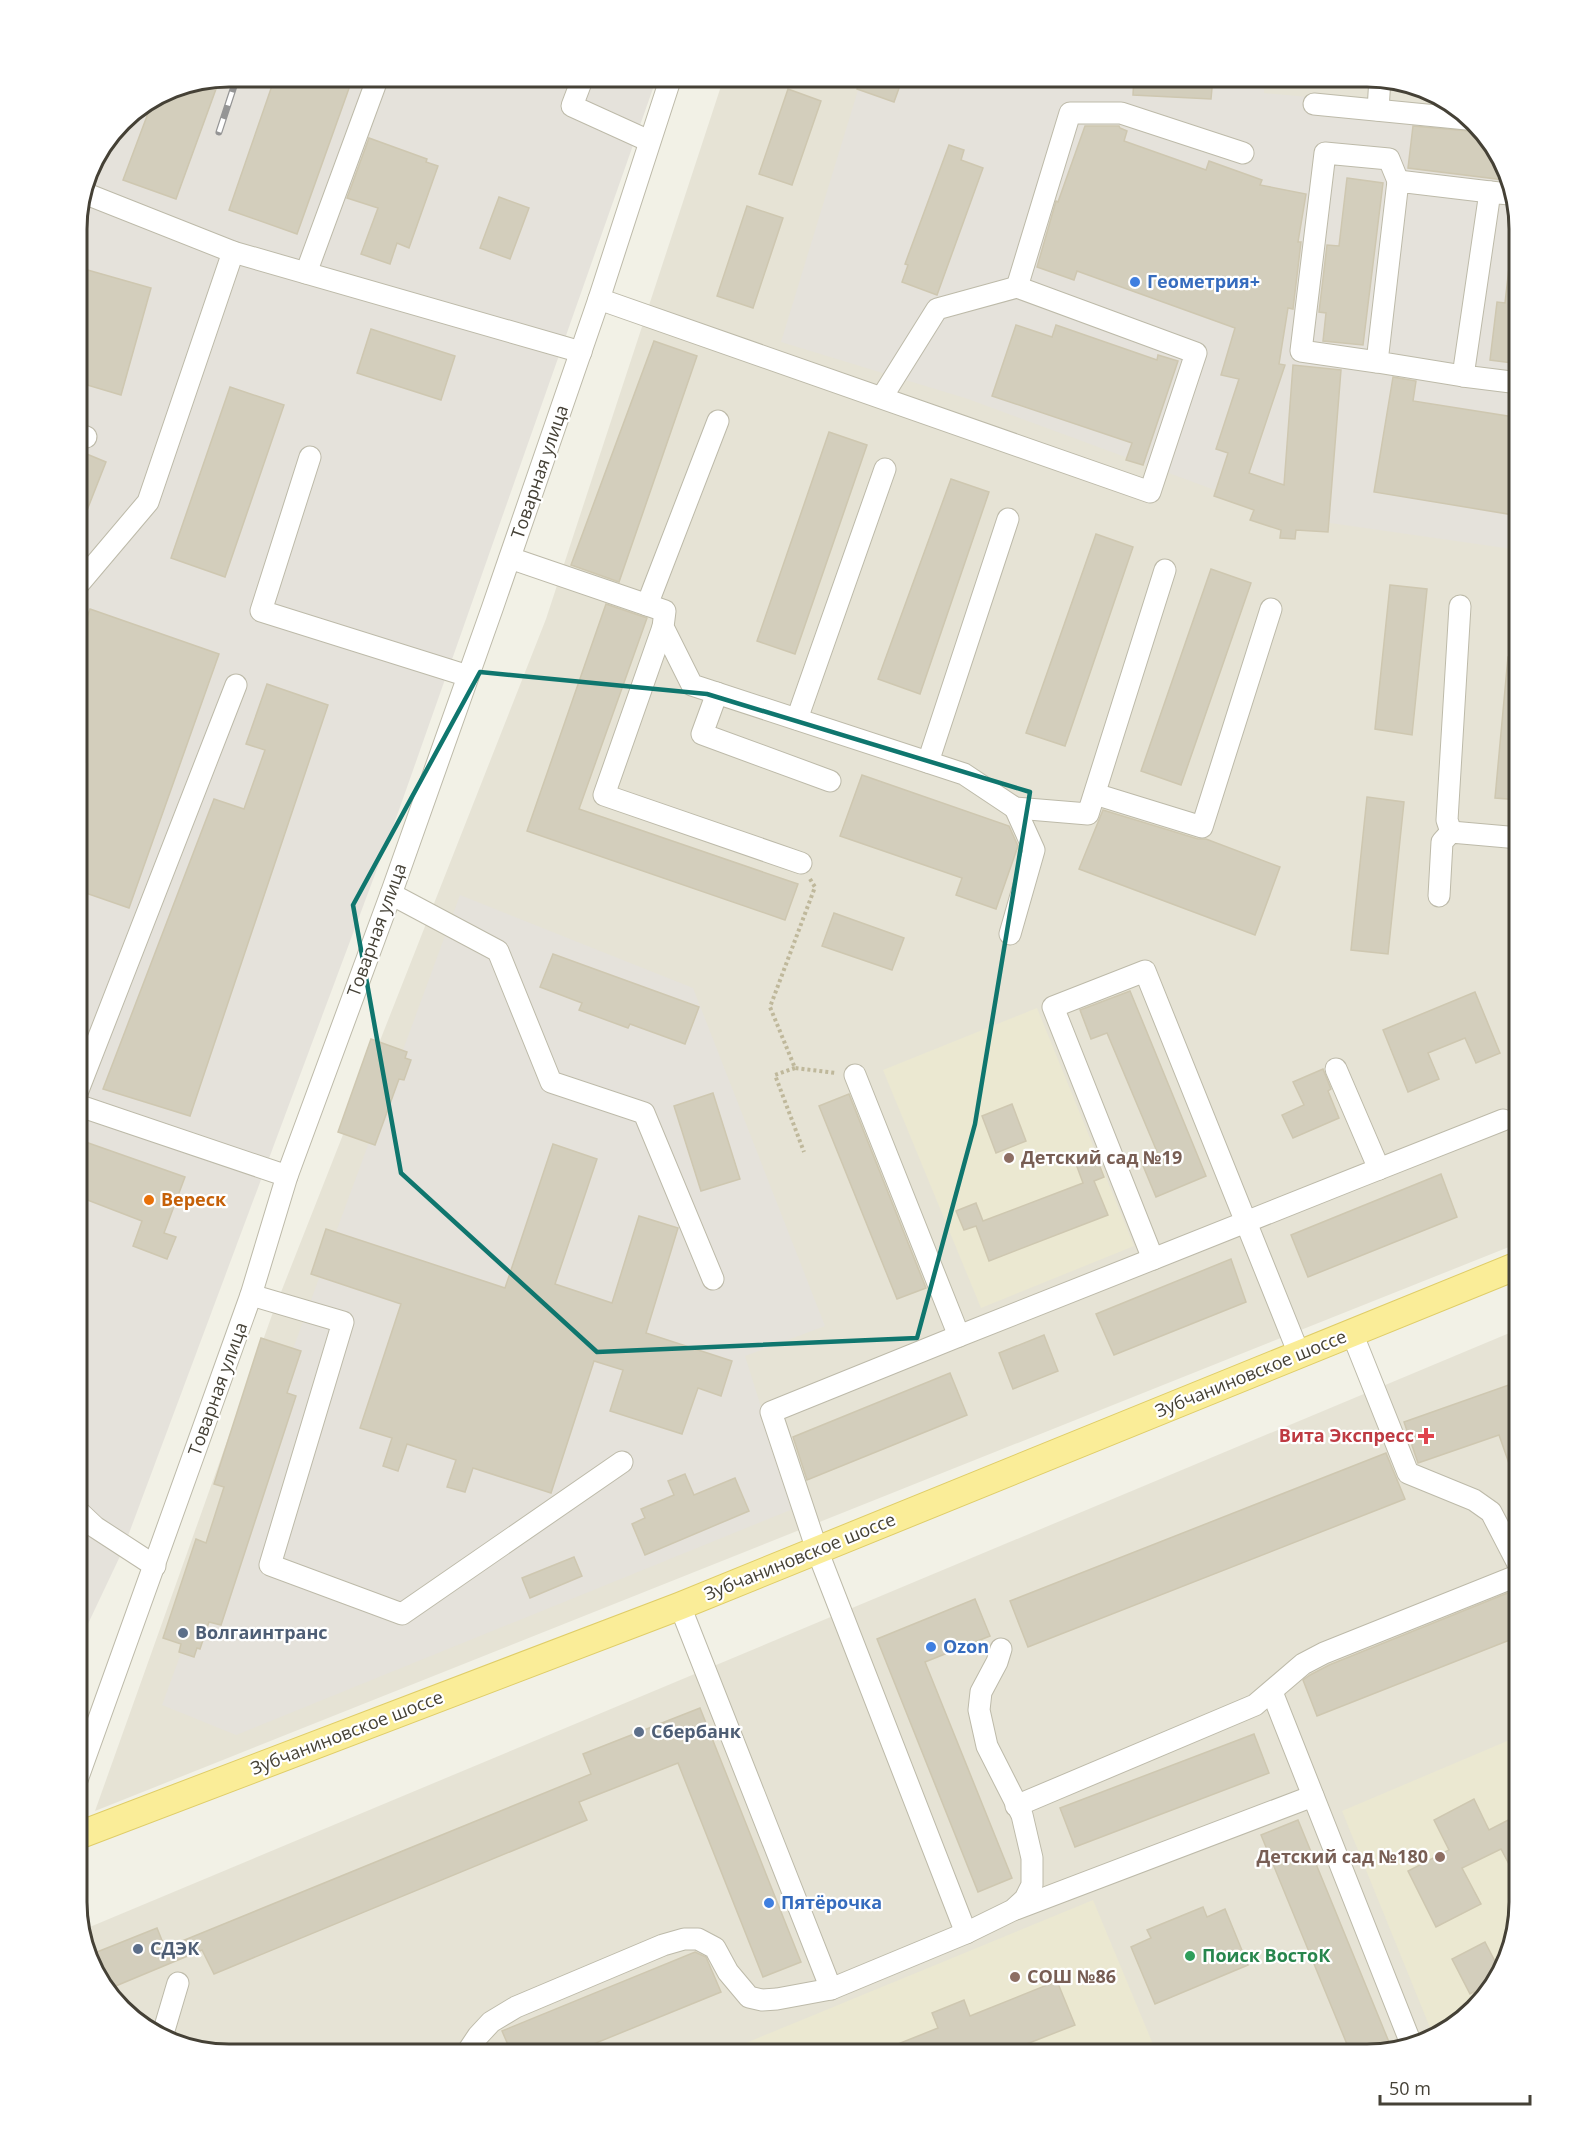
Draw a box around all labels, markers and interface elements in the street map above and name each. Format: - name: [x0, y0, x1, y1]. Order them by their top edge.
- place label: Геометрия+: [1147, 269, 1260, 293]
- marker: Геометрия+: [1128, 275, 1142, 289]
- street label: Товарная улица: [505, 402, 573, 542]
- street label: Товарная улица: [341, 860, 411, 1000]
- place label: Детский сад №19: [1021, 1145, 1182, 1169]
- marker: Детский сад №19: [1002, 1151, 1016, 1165]
- place label: Вереск: [161, 1187, 227, 1211]
- marker: Вереск: [142, 1193, 156, 1207]
- street label: Товарная улица: [182, 1319, 252, 1459]
- street label: Зубчаниновское шоссе: [1151, 1324, 1350, 1422]
- place label: Вита Экспресс: [1279, 1423, 1414, 1447]
- marker: Вита Экспресс: [1419, 1429, 1433, 1443]
- street label: Зубчаниновское шоссе: [700, 1507, 899, 1605]
- place label: Волгаинтранс: [195, 1620, 328, 1644]
- marker: Волгаинтранс: [176, 1626, 190, 1640]
- place label: Ozon: [943, 1634, 989, 1658]
- marker: Ozon: [924, 1640, 938, 1654]
- street label: Зубчаниновское шоссе: [247, 1684, 446, 1780]
- place label: Сбербанк: [651, 1719, 742, 1743]
- marker: Сбербанк: [632, 1725, 646, 1739]
- place label: Детский сад №180: [1257, 1844, 1428, 1868]
- marker: Детский сад №180: [1433, 1850, 1447, 1864]
- place label: Пятёрочка: [781, 1890, 882, 1914]
- marker: Пятёрочка: [762, 1896, 776, 1910]
- place label: СДЭК: [150, 1936, 200, 1960]
- marker: СДЭК: [131, 1942, 145, 1956]
- place label: Поиск ВостоК: [1202, 1943, 1331, 1967]
- marker: Поиск ВостоК: [1183, 1949, 1197, 1963]
- place label: СОШ №86: [1027, 1964, 1116, 1988]
- marker: СОШ №86: [1008, 1970, 1022, 1984]
- scale bar: [1380, 2068, 1530, 2106]
- text: 50 m: [1389, 2076, 1431, 2100]

